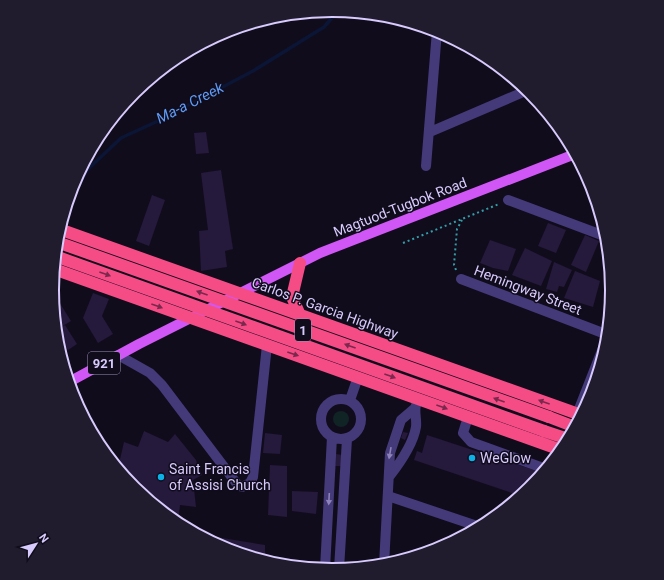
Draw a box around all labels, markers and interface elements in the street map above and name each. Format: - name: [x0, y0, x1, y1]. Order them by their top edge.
- water label: Ma-a Creek: [153, 78, 227, 128]
- street label: Magtuod-Tugbok Road: [331, 174, 469, 240]
- street label: Hemingway Street: [472, 262, 584, 318]
- one-way arrow: [100, 272, 112, 278]
- street label: Carlos P. Garcia Highway: [250, 274, 401, 342]
- one-way arrow: [195, 290, 207, 296]
- one-way arrow: [151, 303, 163, 309]
- road number: 1: [295, 319, 311, 341]
- one-way arrow: [235, 320, 247, 326]
- one-way arrow: [344, 343, 356, 349]
- road number: 921: [88, 352, 120, 374]
- one-way arrow: [287, 352, 299, 358]
- one-way arrow: [384, 373, 396, 379]
- one-way arrow: [493, 396, 505, 402]
- one-way arrow: [538, 399, 550, 405]
- one-way arrow: [436, 405, 448, 411]
- one-way arrow: [387, 447, 393, 459]
- place label: WeGlow: [480, 450, 532, 466]
- marker: WeGlow: [467, 453, 477, 463]
- place label: Saint Francis of Assisi Church: [169, 461, 271, 493]
- marker: Saint Francis of Assisi Church: [156, 472, 166, 482]
- one-way arrow: [325, 493, 332, 505]
- north arrow: [16, 524, 56, 564]
- text: N: [36, 531, 51, 546]

